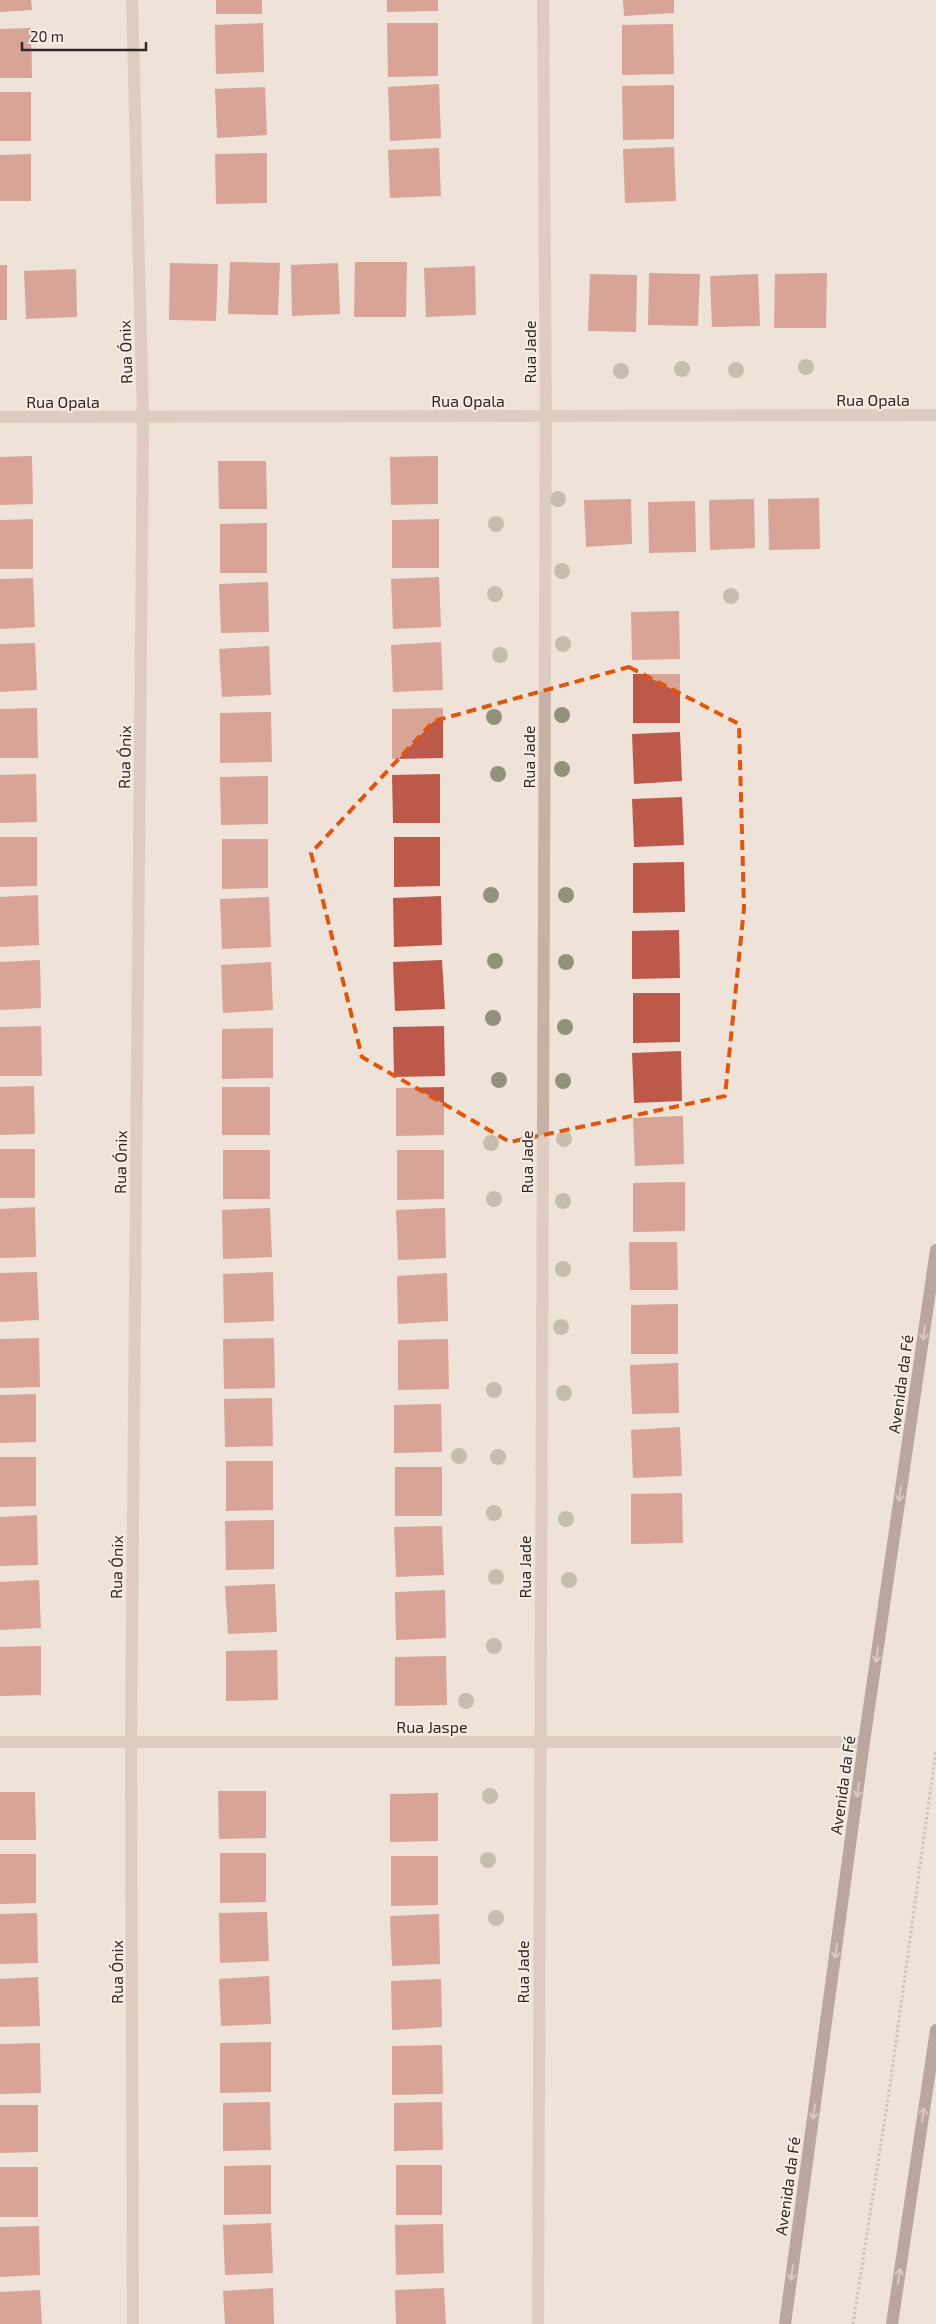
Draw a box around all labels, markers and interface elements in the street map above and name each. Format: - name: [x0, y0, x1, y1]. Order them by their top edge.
- scale bar: [22, 20, 146, 52]
- text: 20 m: [30, 27, 64, 45]
- street label: Rua Ónix: [114, 319, 136, 384]
- street label: Rua Jade: [520, 320, 539, 384]
- street label: Rua Opala: [836, 390, 910, 409]
- street label: Rua Opala: [431, 391, 505, 410]
- street label: Rua Opala: [26, 392, 100, 411]
- street label: Rua Ónix: [114, 724, 134, 789]
- street label: Rua Jade: [519, 725, 538, 789]
- street label: Rua Ónix: [110, 1129, 130, 1194]
- street label: Rua Jade: [517, 1130, 536, 1194]
- one-way arrow: [919, 1325, 929, 1341]
- street label: Avenida da Fé: [884, 1333, 916, 1435]
- one-way arrow: [895, 1485, 905, 1501]
- street label: Rua Ónix: [106, 1534, 126, 1599]
- street label: Rua Jade: [515, 1535, 534, 1599]
- one-way arrow: [872, 1646, 882, 1662]
- street label: Rua Jaspe: [396, 1717, 468, 1736]
- street label: Avenida da Fé: [826, 1734, 858, 1836]
- one-way arrow: [853, 1782, 863, 1798]
- street label: Rua Ónix: [107, 1940, 126, 2004]
- street label: Rua Jade: [513, 1940, 532, 2004]
- one-way arrow: [831, 1943, 841, 1959]
- one-way arrow: [809, 2104, 819, 2120]
- one-way arrow: [918, 2107, 928, 2123]
- street label: Avenida da Fé: [771, 2135, 803, 2237]
- one-way arrow: [787, 2265, 797, 2281]
- one-way arrow: [894, 2268, 904, 2284]

